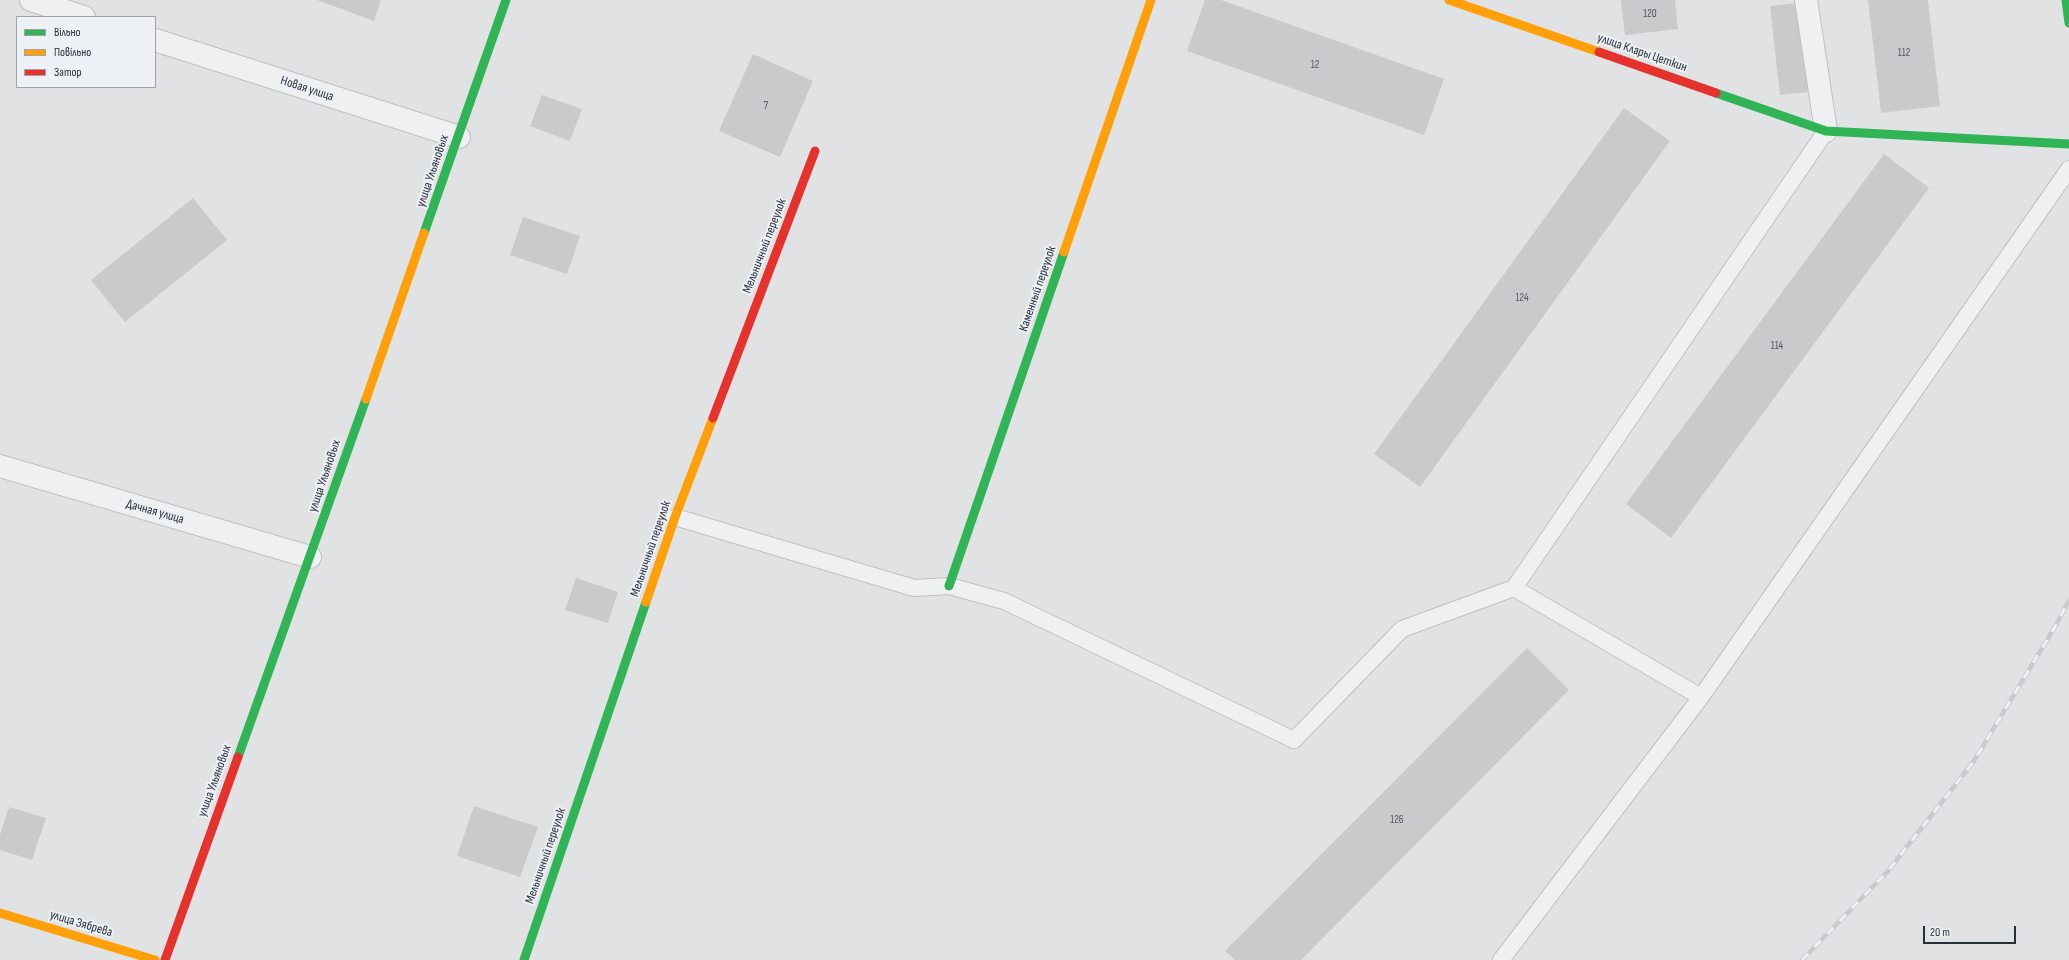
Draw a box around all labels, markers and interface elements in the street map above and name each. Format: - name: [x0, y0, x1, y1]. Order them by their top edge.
- house number: 120: [1643, 7, 1657, 21]
- legend: [16, 16, 156, 88]
- text: Вільно: [54, 25, 80, 40]
- street label: улица Клары Цеткин: [1595, 30, 1689, 76]
- text: Повільно: [54, 45, 91, 60]
- house number: 112: [1898, 46, 1910, 60]
- house number: 12: [1311, 58, 1319, 72]
- text: Затор: [54, 65, 82, 80]
- street label: Новая улица: [278, 73, 336, 105]
- house number: 7: [764, 99, 768, 113]
- street label: улица Ульяновых: [413, 133, 453, 209]
- street label: Мельничный переулок: [740, 196, 790, 296]
- street label: Каменный переулок: [1016, 244, 1060, 334]
- house number: 124: [1515, 291, 1529, 305]
- house number: 114: [1771, 339, 1783, 353]
- street label: улица Ульяновых: [305, 438, 345, 514]
- street label: Дачная улица: [124, 496, 186, 528]
- street label: Мельничный переулок: [627, 499, 675, 599]
- street label: улица Ульяновых: [195, 743, 235, 819]
- street label: Мельничный переулок: [522, 806, 570, 906]
- house number: 126: [1390, 813, 1404, 827]
- street label: улица Зябрева: [48, 907, 114, 941]
- scale bar: [1925, 918, 2018, 944]
- text: 20 m: [1930, 925, 1950, 940]

